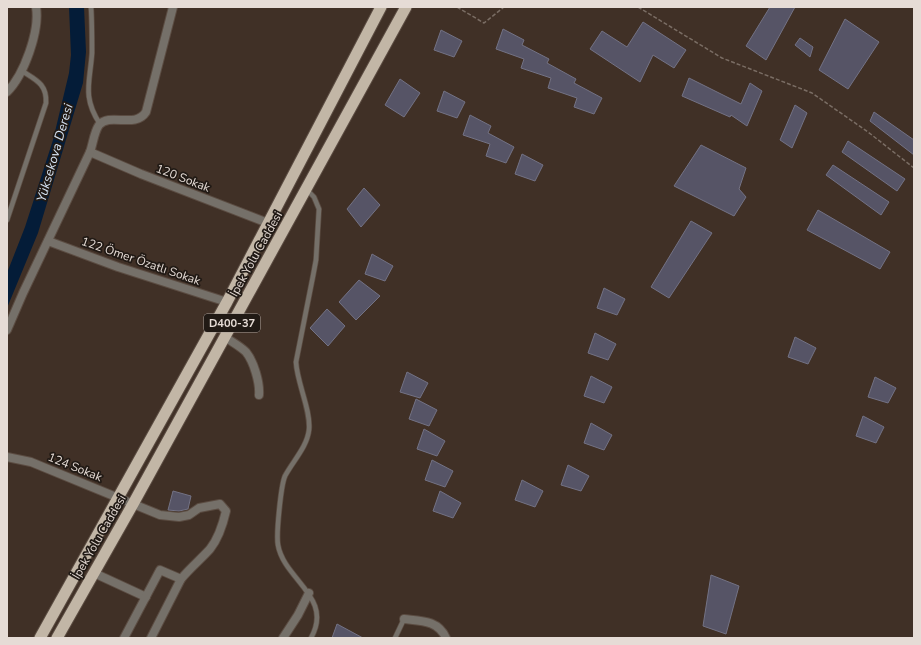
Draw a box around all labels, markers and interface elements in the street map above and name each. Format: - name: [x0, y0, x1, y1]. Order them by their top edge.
- water label: Yüksekova Deresi: [32, 101, 78, 204]
- street label: 120 Sokak: [154, 160, 213, 196]
- street label: İpek Yolu Caddesi: [226, 209, 286, 299]
- street label: 122 Ömer Özatlı Sokak: [79, 233, 204, 289]
- road number: D400-37: [204, 314, 260, 332]
- street label: 124 Sokak: [46, 449, 105, 485]
- street label: İpek Yolu Caddesi: [68, 492, 130, 582]

